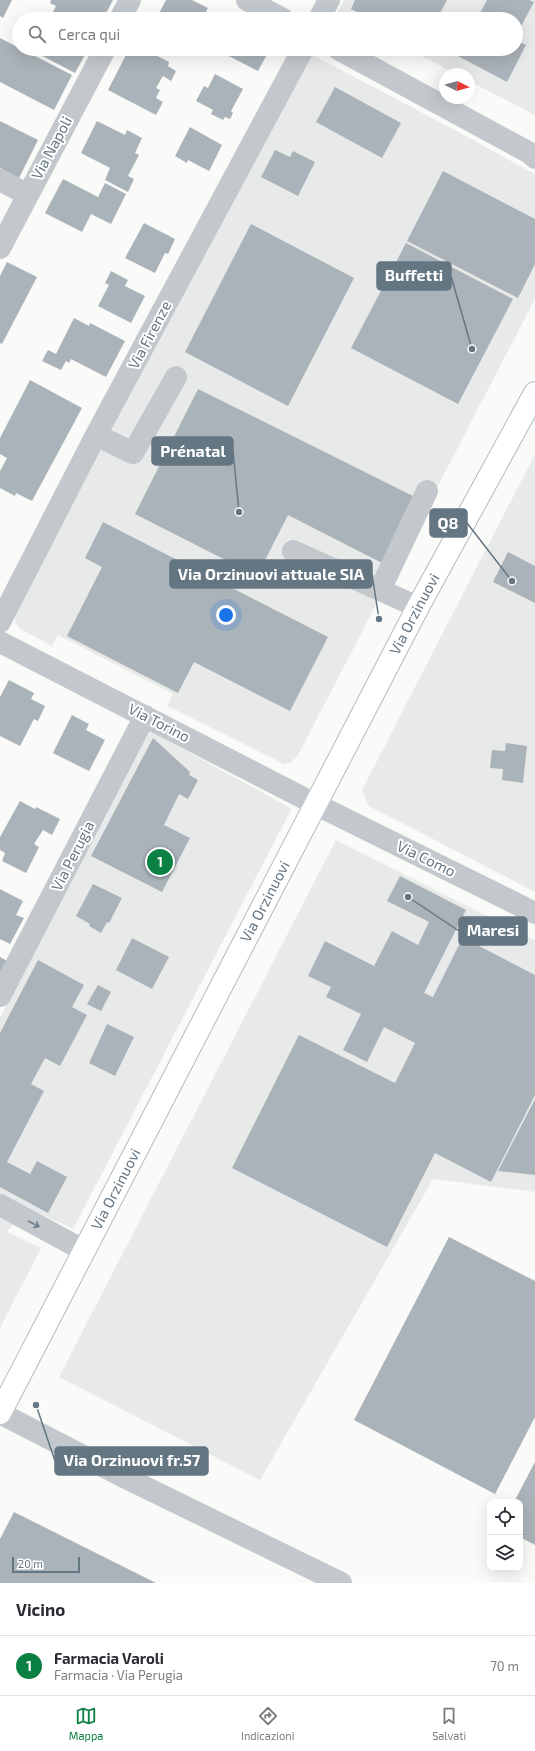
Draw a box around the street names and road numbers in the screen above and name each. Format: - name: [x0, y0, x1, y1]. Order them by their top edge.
- street label: Via Napoli: [27, 113, 75, 182]
- street label: Via Firenze: [124, 297, 175, 372]
- street label: Via Orzinuovi: [385, 570, 443, 657]
- street label: Via Torino: [126, 699, 193, 745]
- street label: Via Perugia: [47, 818, 97, 894]
- street label: Via Como: [394, 836, 459, 880]
- street label: Via Orzinuovi: [236, 857, 293, 945]
- street label: Via Orzinuovi: [87, 1145, 144, 1233]

